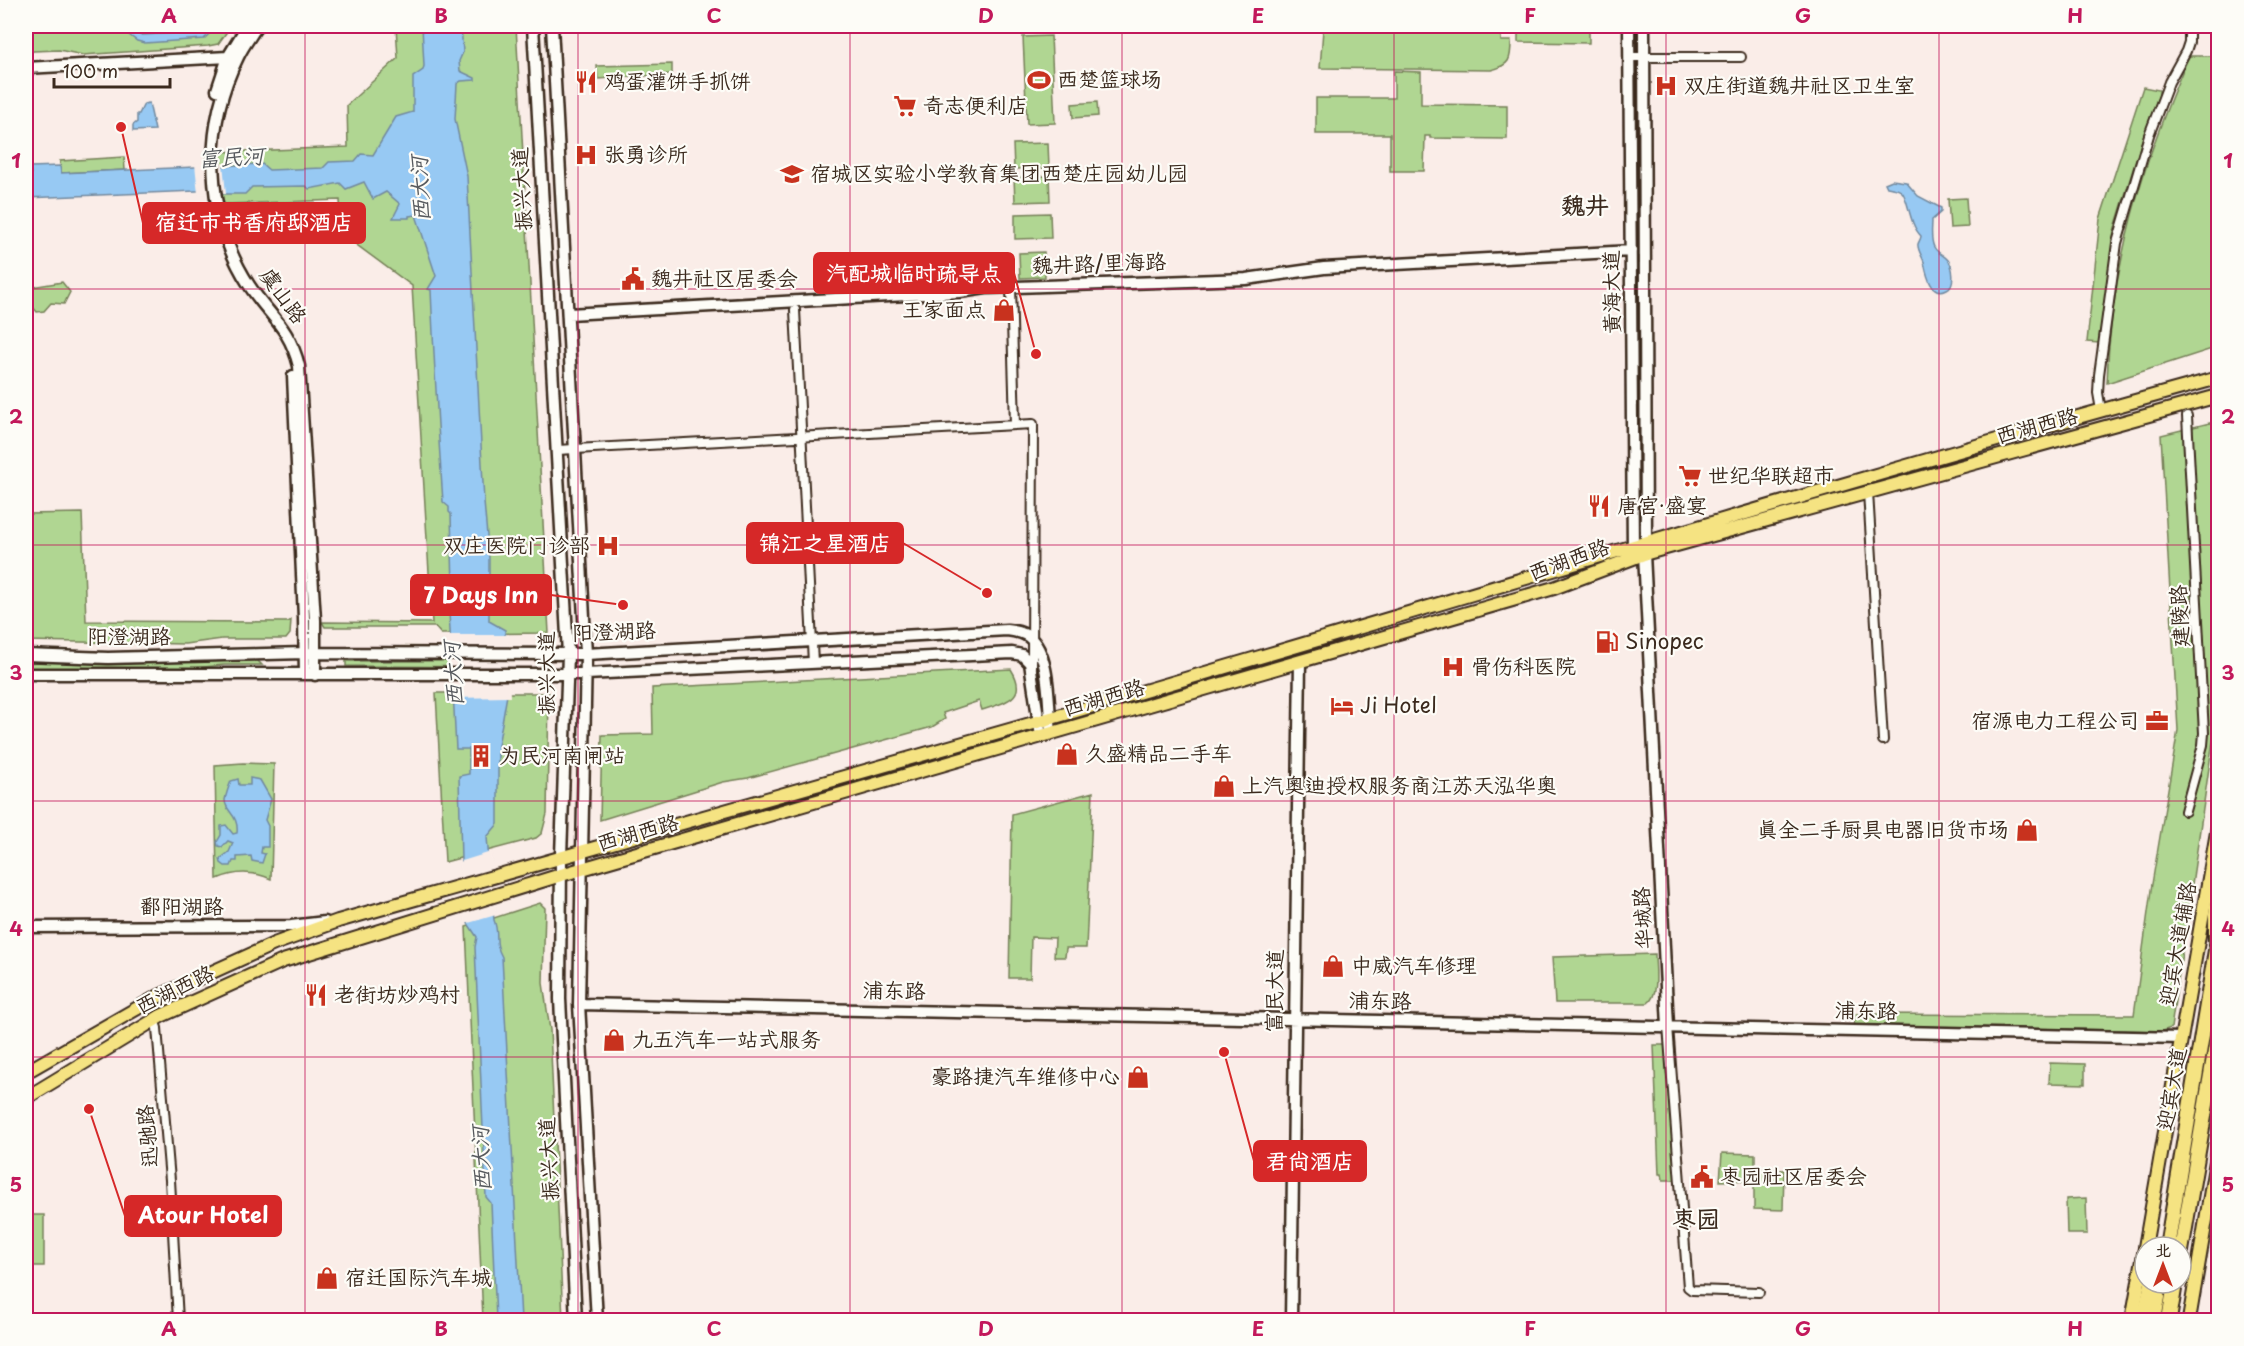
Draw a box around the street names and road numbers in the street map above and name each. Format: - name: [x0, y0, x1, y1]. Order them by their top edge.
- street label: 振兴大道: [502, 146, 538, 232]
- street label: 魏井路/里海路: [1031, 244, 1167, 280]
- street label: 黄海大道: [1593, 250, 1627, 334]
- street label: 虞山路: [253, 260, 316, 330]
- street label: 西湖西路: [1992, 398, 2081, 450]
- street label: 西湖西路: [1523, 529, 1613, 588]
- street label: 建陵路: [2160, 584, 2196, 648]
- street label: 阳澄湖路: [571, 613, 656, 647]
- street label: 阳澄湖路: [87, 619, 171, 651]
- street label: 振兴大道: [529, 631, 561, 715]
- street label: 西湖西路: [1059, 669, 1148, 723]
- street label: 西湖西路: [593, 804, 682, 858]
- street label: 迎宾大道辅路: [2149, 879, 2203, 1008]
- street label: 华城路: [1623, 886, 1659, 950]
- street label: 鄱阳湖路: [140, 889, 224, 921]
- street label: 富民大道: [1256, 949, 1290, 1033]
- street label: 西湖西路: [129, 955, 219, 1021]
- street label: 浦东路: [862, 972, 926, 1006]
- street label: 浦东路: [1348, 982, 1412, 1016]
- street label: 浦东路: [1834, 992, 1898, 1026]
- street label: 迎宾大道: [2147, 1045, 2193, 1133]
- street label: 迅驰路: [127, 1103, 165, 1169]
- street label: 振兴大道: [529, 1116, 565, 1202]

